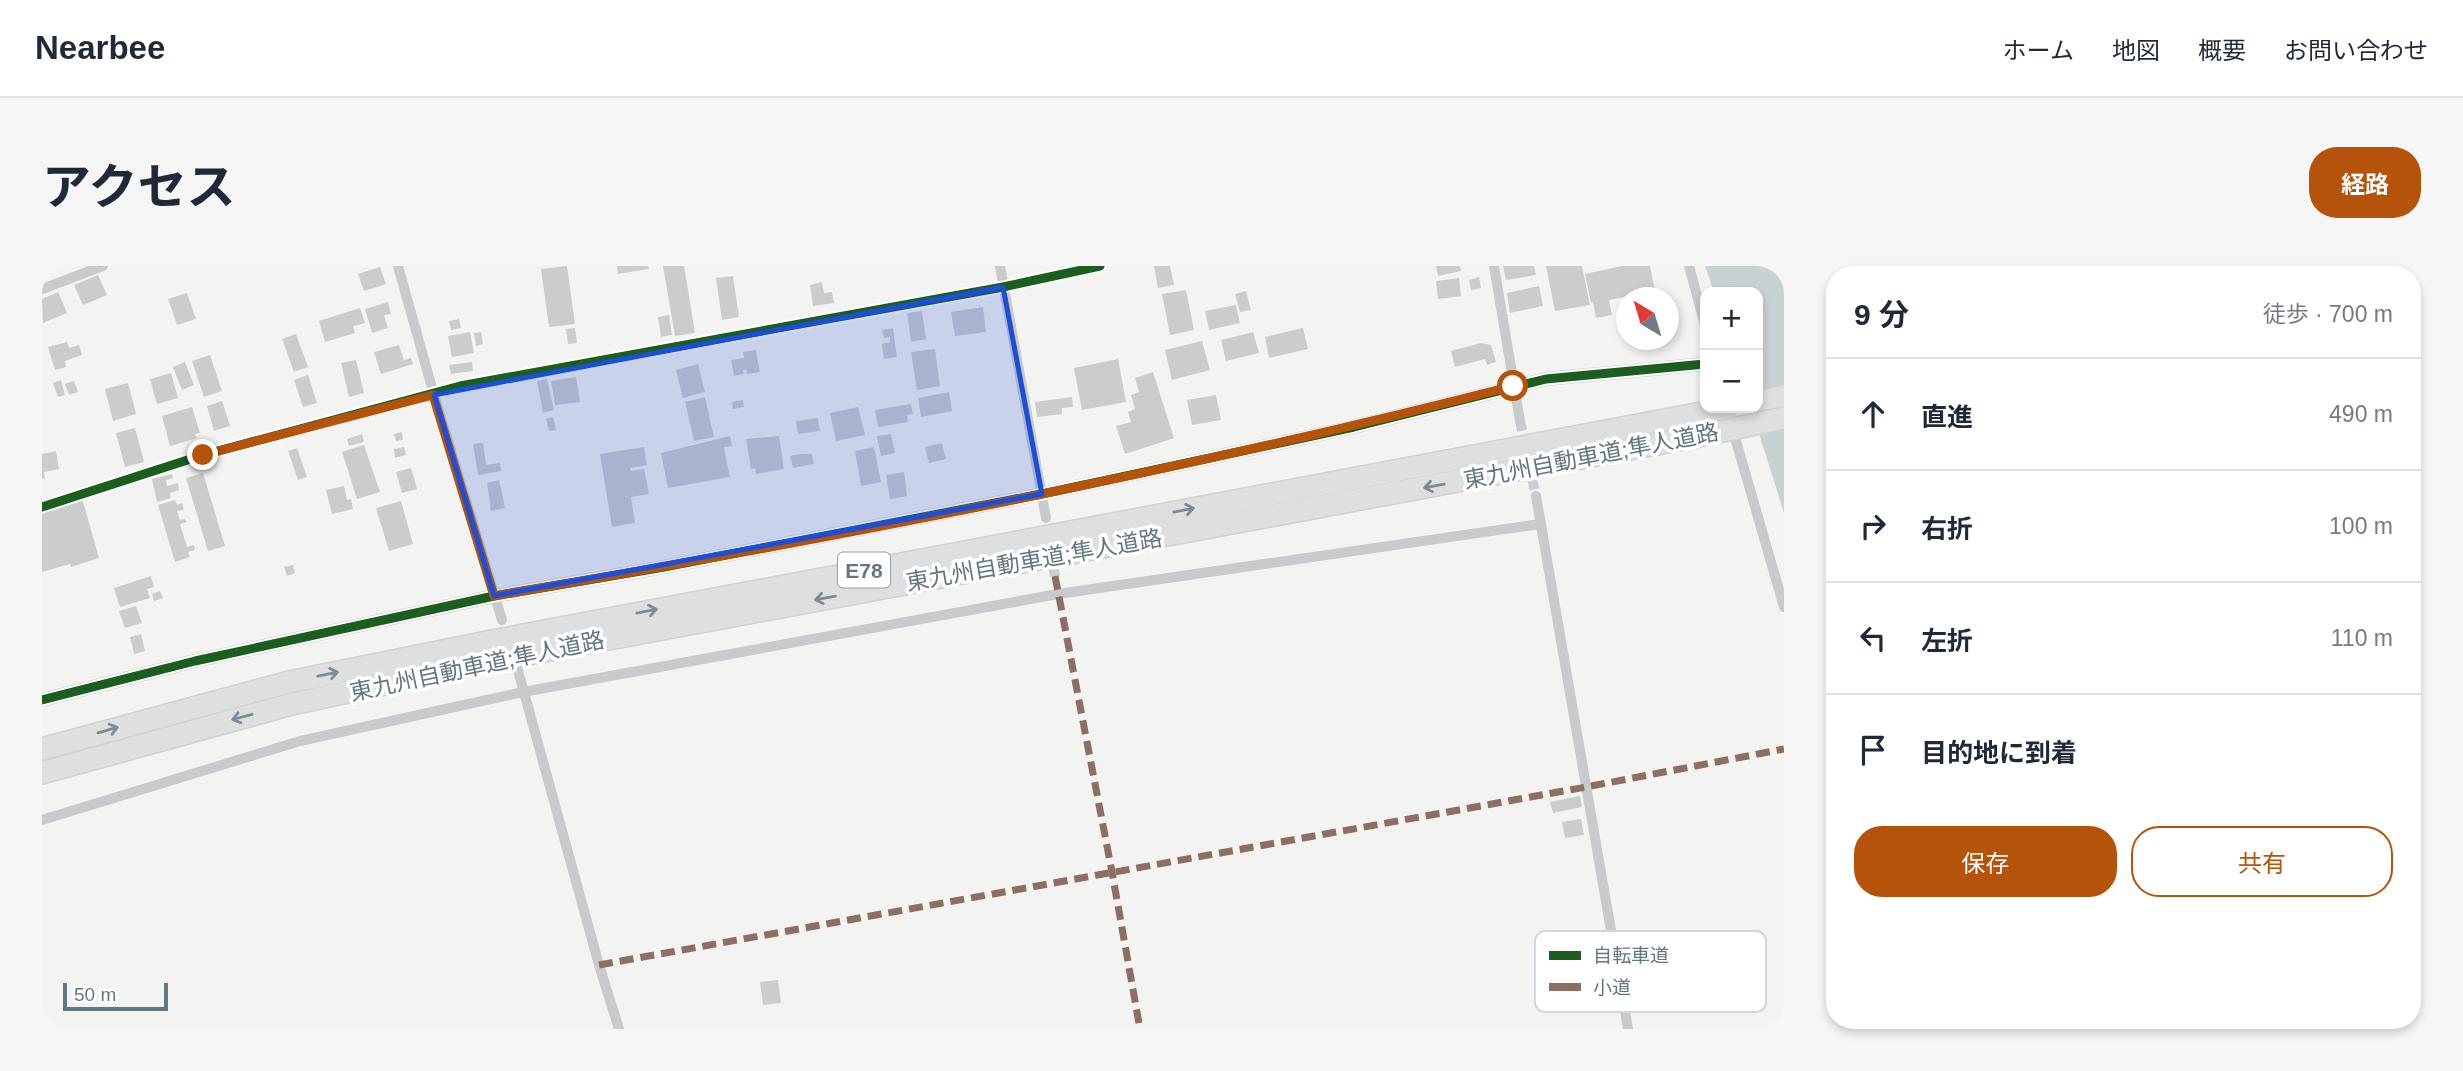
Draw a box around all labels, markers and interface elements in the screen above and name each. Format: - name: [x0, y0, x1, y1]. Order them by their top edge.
- text: Nearbee: [35, 29, 165, 66]
- text: ホーム: [2003, 37, 2074, 64]
- text: 地図: [2112, 37, 2160, 64]
- text: 概要: [2198, 37, 2246, 64]
- text: お問い合わせ: [2284, 37, 2428, 64]
- button: 経路: [2309, 147, 2421, 218]
- text: アクセス: [42, 160, 236, 214]
- north arrow: [1616, 287, 1679, 350]
- map controls: [1700, 287, 1763, 413]
- button: +: [1700, 287, 1763, 350]
- text: 9 分: [1854, 298, 1909, 331]
- text: 徒歩 · 700 m: [2263, 301, 2393, 327]
- button: −: [1700, 350, 1763, 413]
- route start: [1497, 370, 1528, 401]
- icon: ahead: [1854, 395, 1892, 433]
- text: 490 m: [2329, 401, 2393, 427]
- text: 直進: [1921, 402, 1973, 432]
- street label: 東九州自動車道;隼人道路: [1461, 418, 1721, 494]
- route end: [187, 439, 218, 470]
- one-way arrow: [1423, 480, 1446, 493]
- one-way arrow: [1172, 503, 1195, 517]
- icon: right: [1854, 507, 1892, 545]
- text: 100 m: [2329, 513, 2393, 539]
- text: 右折: [1921, 514, 1973, 544]
- street label: 東九州自動車道;隼人道路: [904, 525, 1164, 595]
- road number: E78: [838, 552, 890, 588]
- one-way arrow: [814, 592, 837, 605]
- one-way arrow: [635, 603, 658, 617]
- icon: left: [1854, 619, 1892, 657]
- text: 110 m: [2331, 625, 2393, 651]
- street label: 東九州自動車道;隼人道路: [347, 626, 607, 706]
- text: 左折: [1921, 626, 1973, 656]
- one-way arrow: [316, 667, 339, 680]
- one-way arrow: [231, 712, 253, 725]
- one-way arrow: [96, 723, 118, 736]
- icon: arrive: [1854, 731, 1892, 769]
- text: 目的地に到着: [1921, 738, 2077, 768]
- button: 保存: [1854, 826, 2117, 897]
- button: 共有: [2131, 826, 2393, 897]
- legend: [1535, 931, 1766, 1012]
- text: 自転車道: [1593, 945, 1669, 966]
- text: 小道: [1593, 977, 1631, 998]
- scale bar: [63, 980, 168, 1012]
- text: 50 m: [74, 984, 116, 1005]

